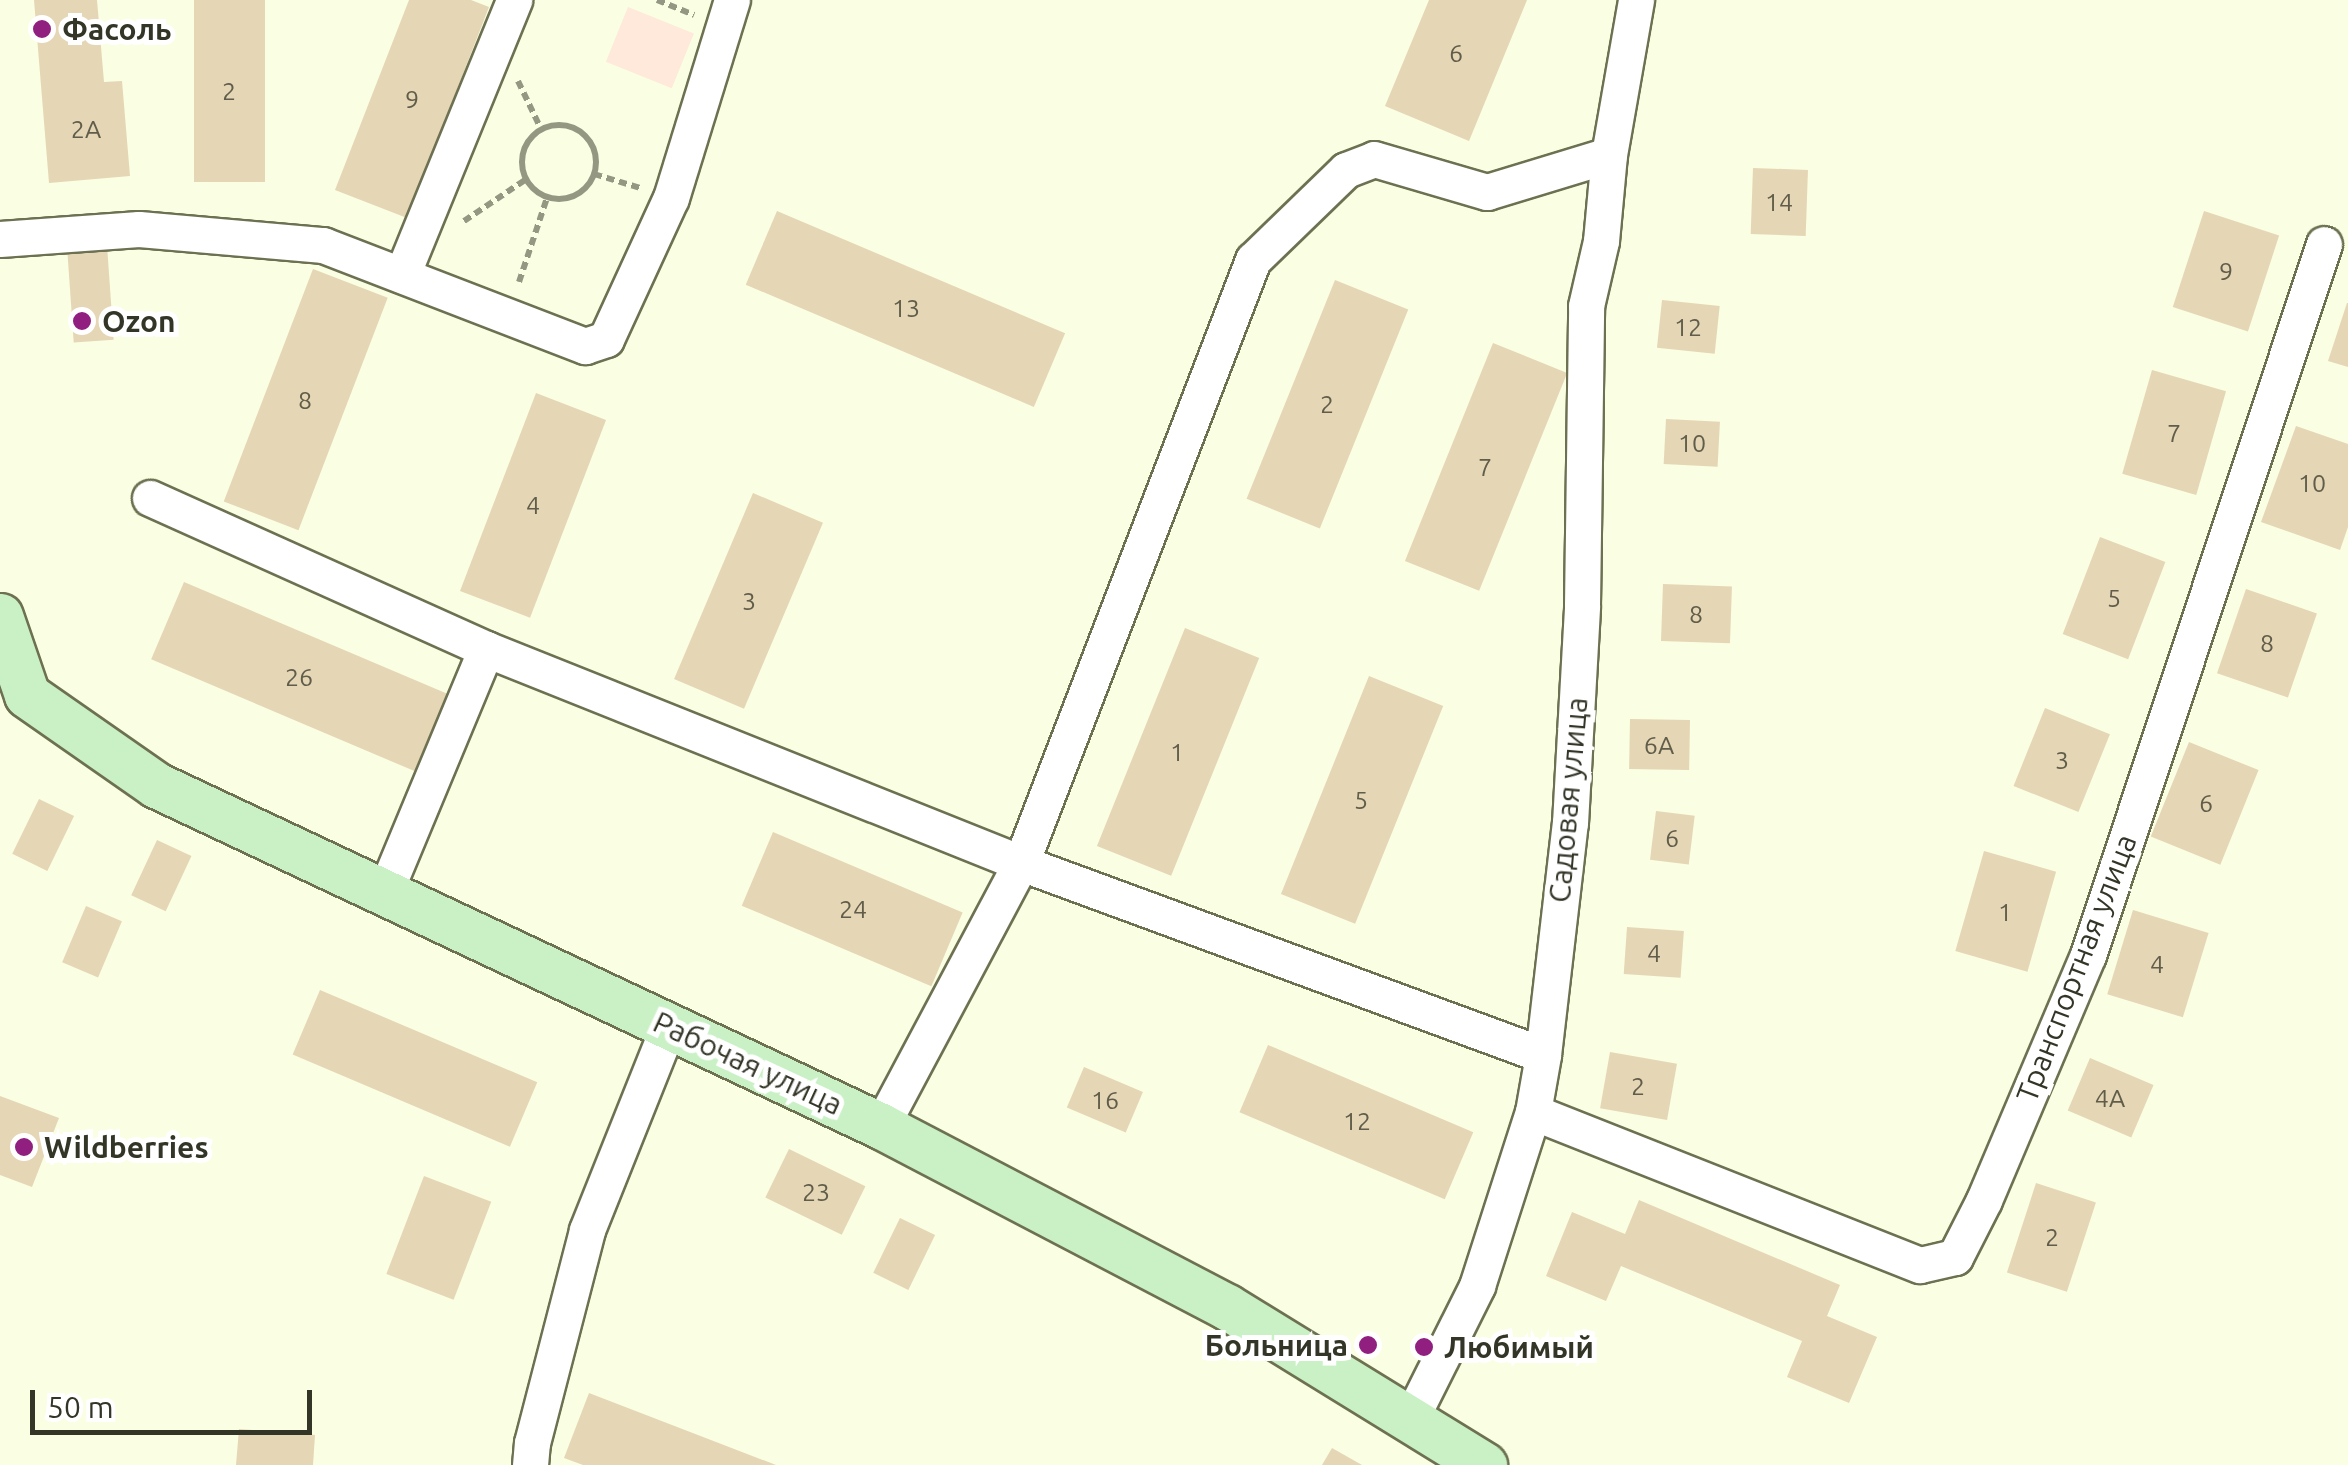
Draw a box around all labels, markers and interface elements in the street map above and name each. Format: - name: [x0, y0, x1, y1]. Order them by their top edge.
- place label: Фасоль: [62, 11, 172, 47]
- marker: Фасоль: [31, 18, 53, 40]
- house number: 6: [1449, 38, 1463, 68]
- house number: 2: [222, 76, 236, 106]
- house number: 9: [405, 84, 419, 114]
- house number: 2А: [71, 114, 101, 144]
- house number: 14: [1765, 187, 1793, 217]
- house number: 9: [2219, 256, 2233, 286]
- house number: 13: [892, 293, 920, 323]
- place label: Ozon: [102, 303, 176, 339]
- marker: Ozon: [71, 310, 93, 332]
- house number: 12: [1674, 312, 1702, 342]
- house number: 8: [298, 385, 312, 415]
- house number: 2: [1320, 389, 1334, 419]
- house number: 7: [2167, 418, 2181, 448]
- house number: 10: [1678, 428, 1706, 458]
- house number: 7: [1478, 452, 1492, 482]
- house number: 10: [2298, 468, 2326, 498]
- house number: 4: [526, 490, 540, 520]
- house number: 5: [2107, 583, 2121, 613]
- house number: 3: [742, 586, 756, 616]
- house number: 8: [1689, 599, 1703, 629]
- house number: 8: [2260, 628, 2274, 658]
- house number: 26: [285, 662, 313, 692]
- street label: Садовая улица: [1541, 696, 1595, 904]
- house number: 6А: [1644, 730, 1674, 760]
- house number: 1: [1170, 737, 1184, 767]
- house number: 3: [2055, 745, 2069, 775]
- house number: 5: [1354, 785, 1368, 815]
- house number: 6: [2199, 788, 2213, 818]
- house number: 6: [1665, 823, 1679, 853]
- street label: Транспортная улица: [2008, 829, 2144, 1107]
- house number: 24: [839, 894, 867, 924]
- house number: 1: [1998, 897, 2012, 927]
- house number: 4: [1647, 938, 1661, 968]
- house number: 4: [2150, 949, 2164, 979]
- street label: Рабочая улица: [648, 1003, 848, 1123]
- house number: 2: [1631, 1071, 1645, 1101]
- house number: 4А: [2095, 1083, 2125, 1113]
- house number: 16: [1091, 1085, 1119, 1115]
- house number: 12: [1343, 1106, 1371, 1136]
- place label: Wildberries: [44, 1129, 209, 1165]
- marker: Wildberries: [13, 1136, 35, 1158]
- house number: 23: [802, 1177, 830, 1207]
- house number: 2: [2045, 1222, 2059, 1252]
- place label: Больница: [1205, 1327, 1348, 1363]
- place label: Любимый: [1444, 1329, 1594, 1365]
- marker: Больница: [1357, 1334, 1379, 1356]
- marker: Любимый: [1413, 1336, 1435, 1358]
- scale bar: [35, 1370, 318, 1432]
- text: 50 m: [47, 1390, 114, 1424]

